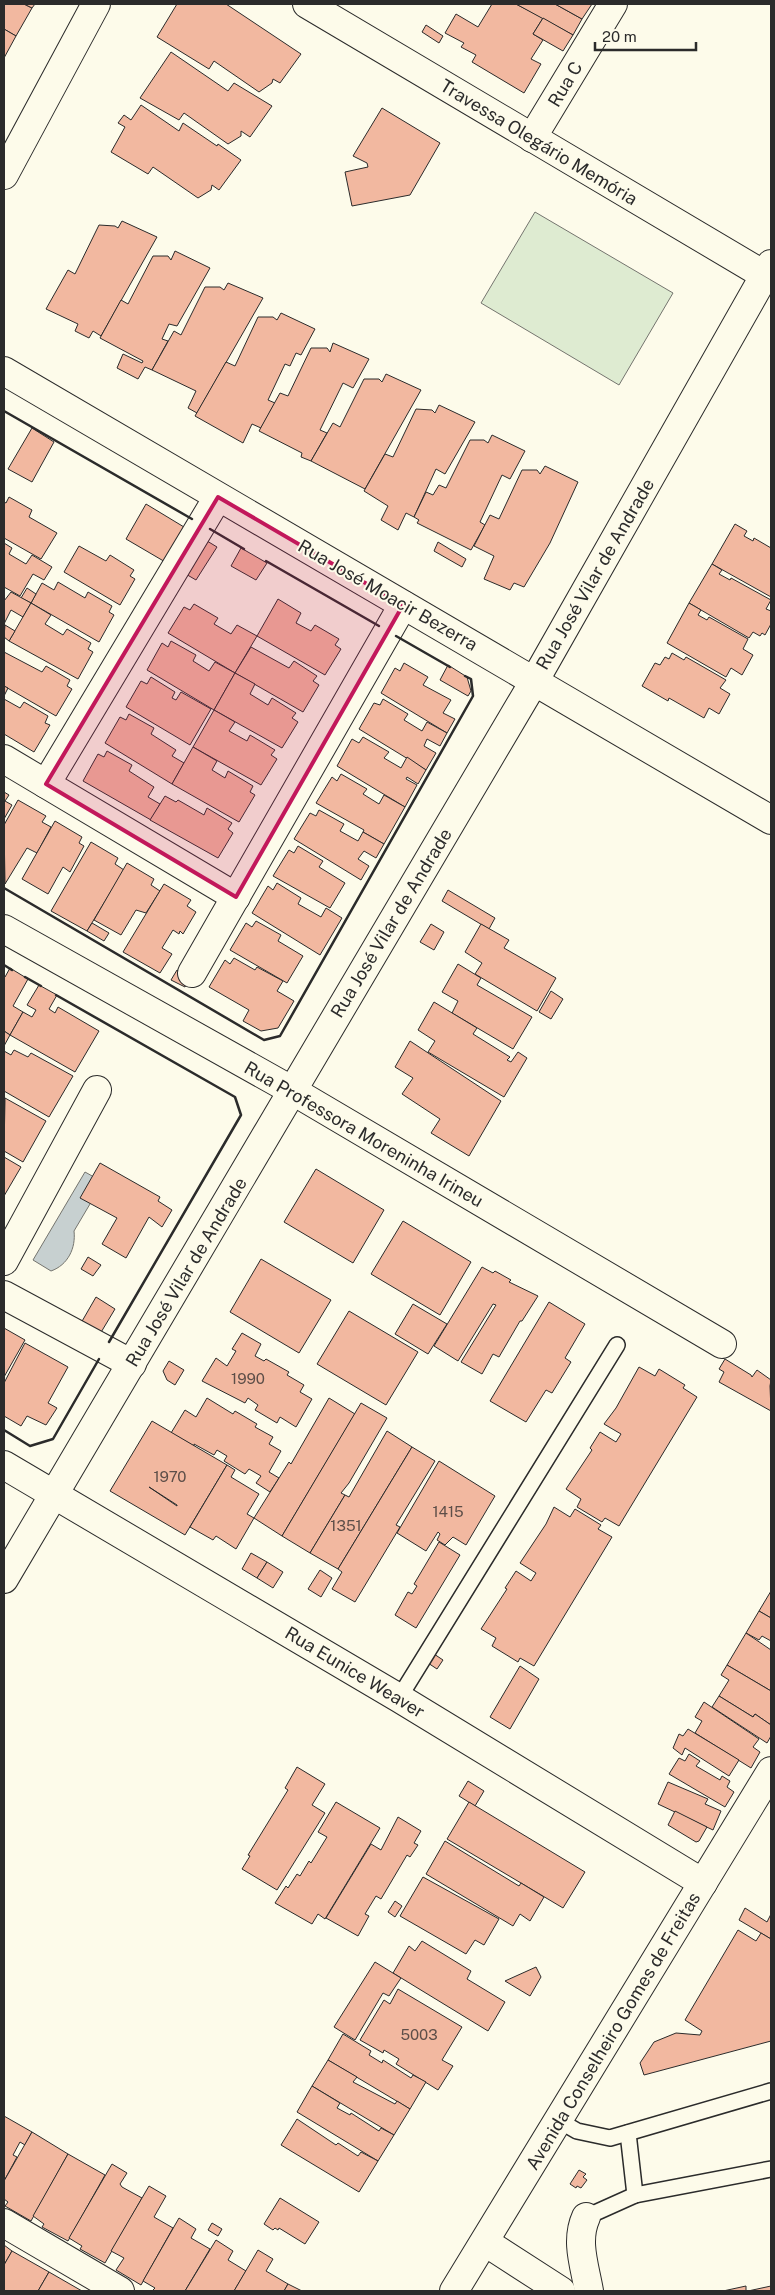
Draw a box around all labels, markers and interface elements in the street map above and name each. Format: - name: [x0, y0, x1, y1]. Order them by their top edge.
- scale bar: [595, 20, 696, 52]
- text: 20 m: [602, 28, 637, 45]
- street label: Rua C: [543, 58, 587, 110]
- street label: Travessa Olegário Memória: [437, 75, 641, 209]
- street label: Rua José Vilar de Andrade: [532, 475, 658, 673]
- street label: Rua José Moacir Bezerra: [295, 535, 481, 655]
- street label: Rua José Vilar de Andrade: [326, 825, 456, 1021]
- street label: Rua Professora Moreninha Irineu: [241, 1057, 487, 1211]
- street label: Rua José Vilar de Andrade: [121, 1174, 251, 1370]
- house number: 1990: [231, 1370, 265, 1387]
- house number: 1970: [153, 1468, 187, 1485]
- house number: 1415: [432, 1503, 464, 1520]
- house number: 1351: [330, 1517, 362, 1534]
- street label: Rua Eunice Weaver: [281, 1622, 429, 1722]
- street label: Avenida Conselheiro Gomes de Freitas: [522, 1888, 704, 2174]
- house number: 5003: [400, 2026, 438, 2043]

